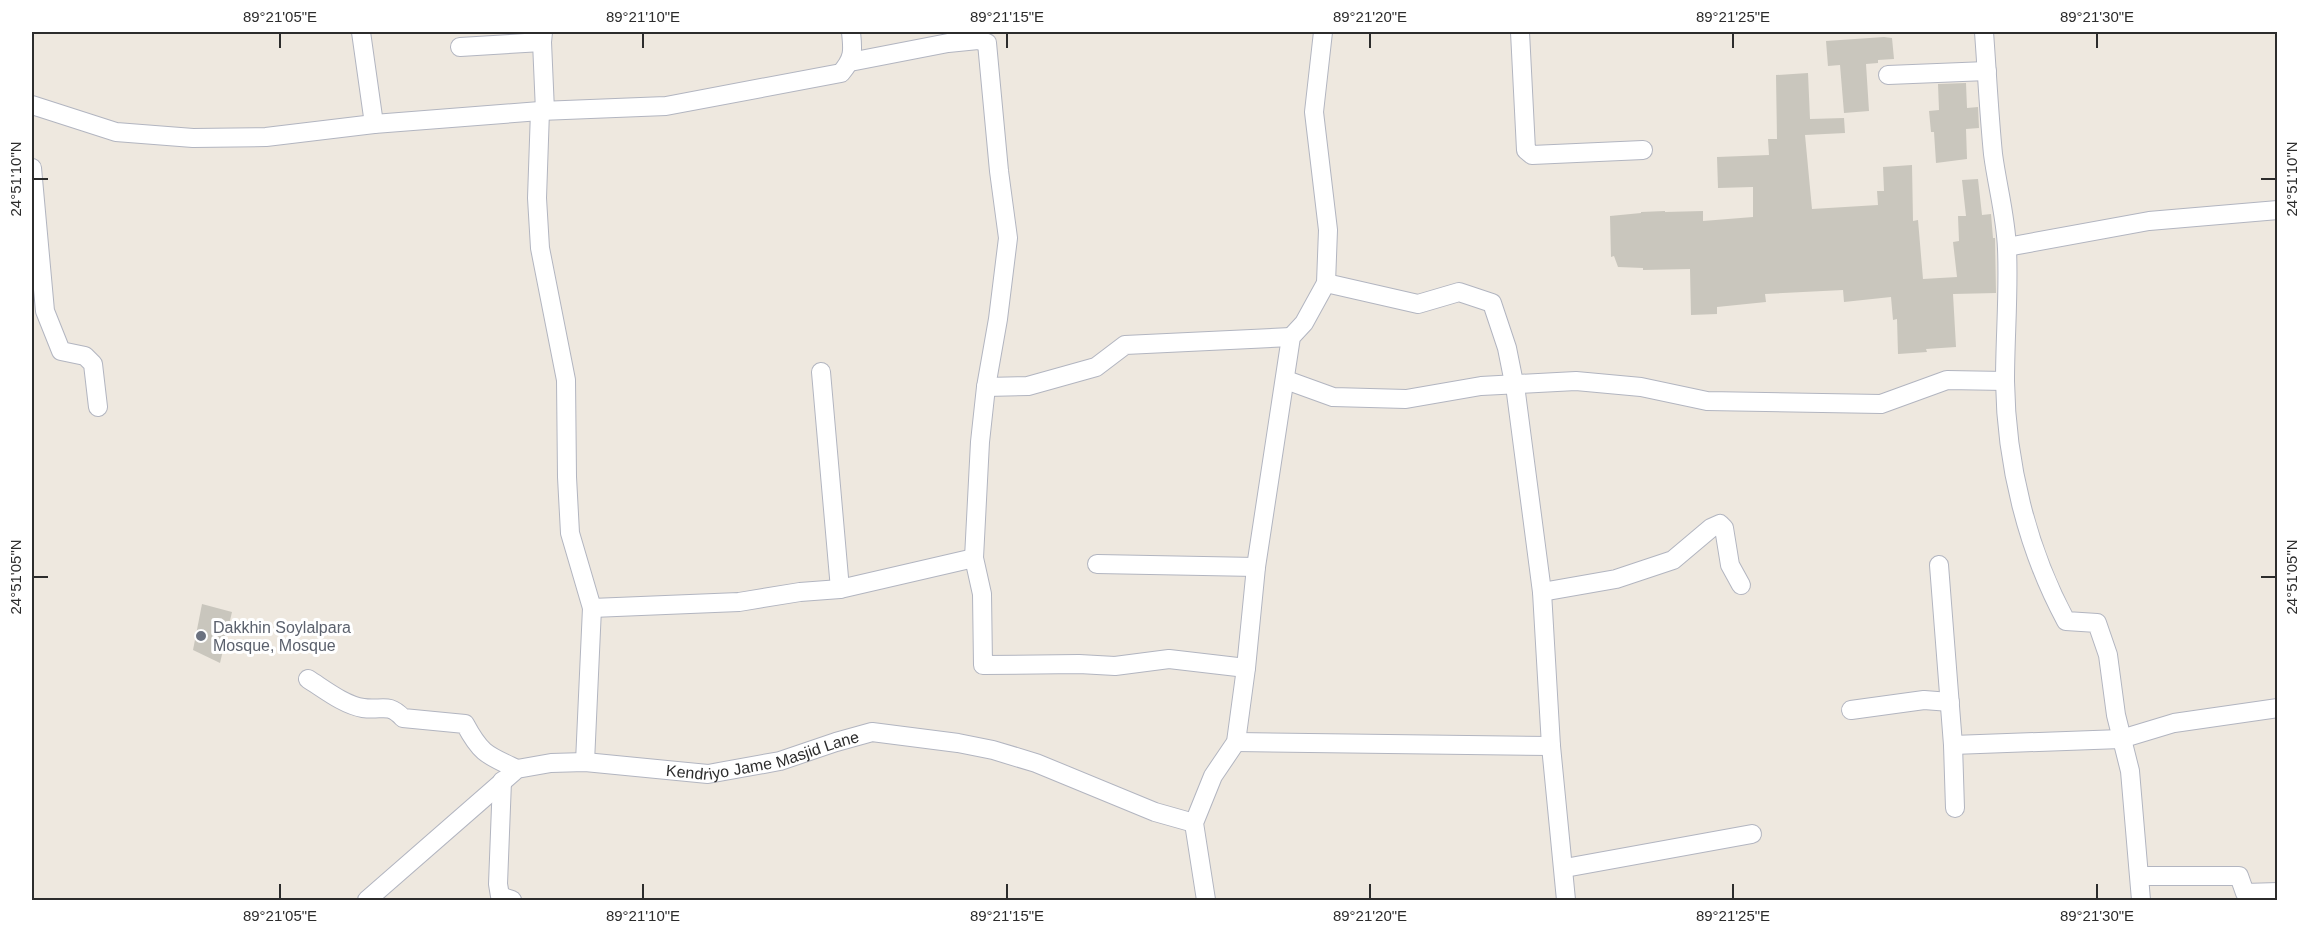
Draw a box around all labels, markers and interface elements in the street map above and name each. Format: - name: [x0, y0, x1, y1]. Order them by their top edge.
- text: 89°21'05"E: [243, 8, 317, 25]
- text: 89°21'10"E: [606, 8, 680, 25]
- text: 89°21'15"E: [970, 8, 1044, 25]
- text: 89°21'20"E: [1333, 8, 1407, 25]
- text: 89°21'25"E: [1696, 8, 1770, 25]
- text: 89°21'30"E: [2060, 8, 2134, 25]
- text: 24°51'10"N: [7, 141, 24, 217]
- text: 24°51'10"N: [2283, 141, 2300, 217]
- text: 24°51'05"N: [7, 539, 24, 615]
- text: 24°51'05"N: [2283, 539, 2300, 615]
- place label: Dakkhin Soylalpara Mosque, Mosque: [213, 619, 351, 654]
- marker: Dakkhin Soylalpara Mosque, Mosque: [194, 629, 208, 643]
- street label: Kendriyo Jame Masjid Lane: [665, 728, 861, 783]
- text: 89°21'05"E: [243, 907, 317, 924]
- text: 89°21'10"E: [606, 907, 680, 924]
- text: 89°21'15"E: [970, 907, 1044, 924]
- text: 89°21'20"E: [1333, 907, 1407, 924]
- text: 89°21'25"E: [1696, 907, 1770, 924]
- text: 89°21'30"E: [2060, 907, 2134, 924]

